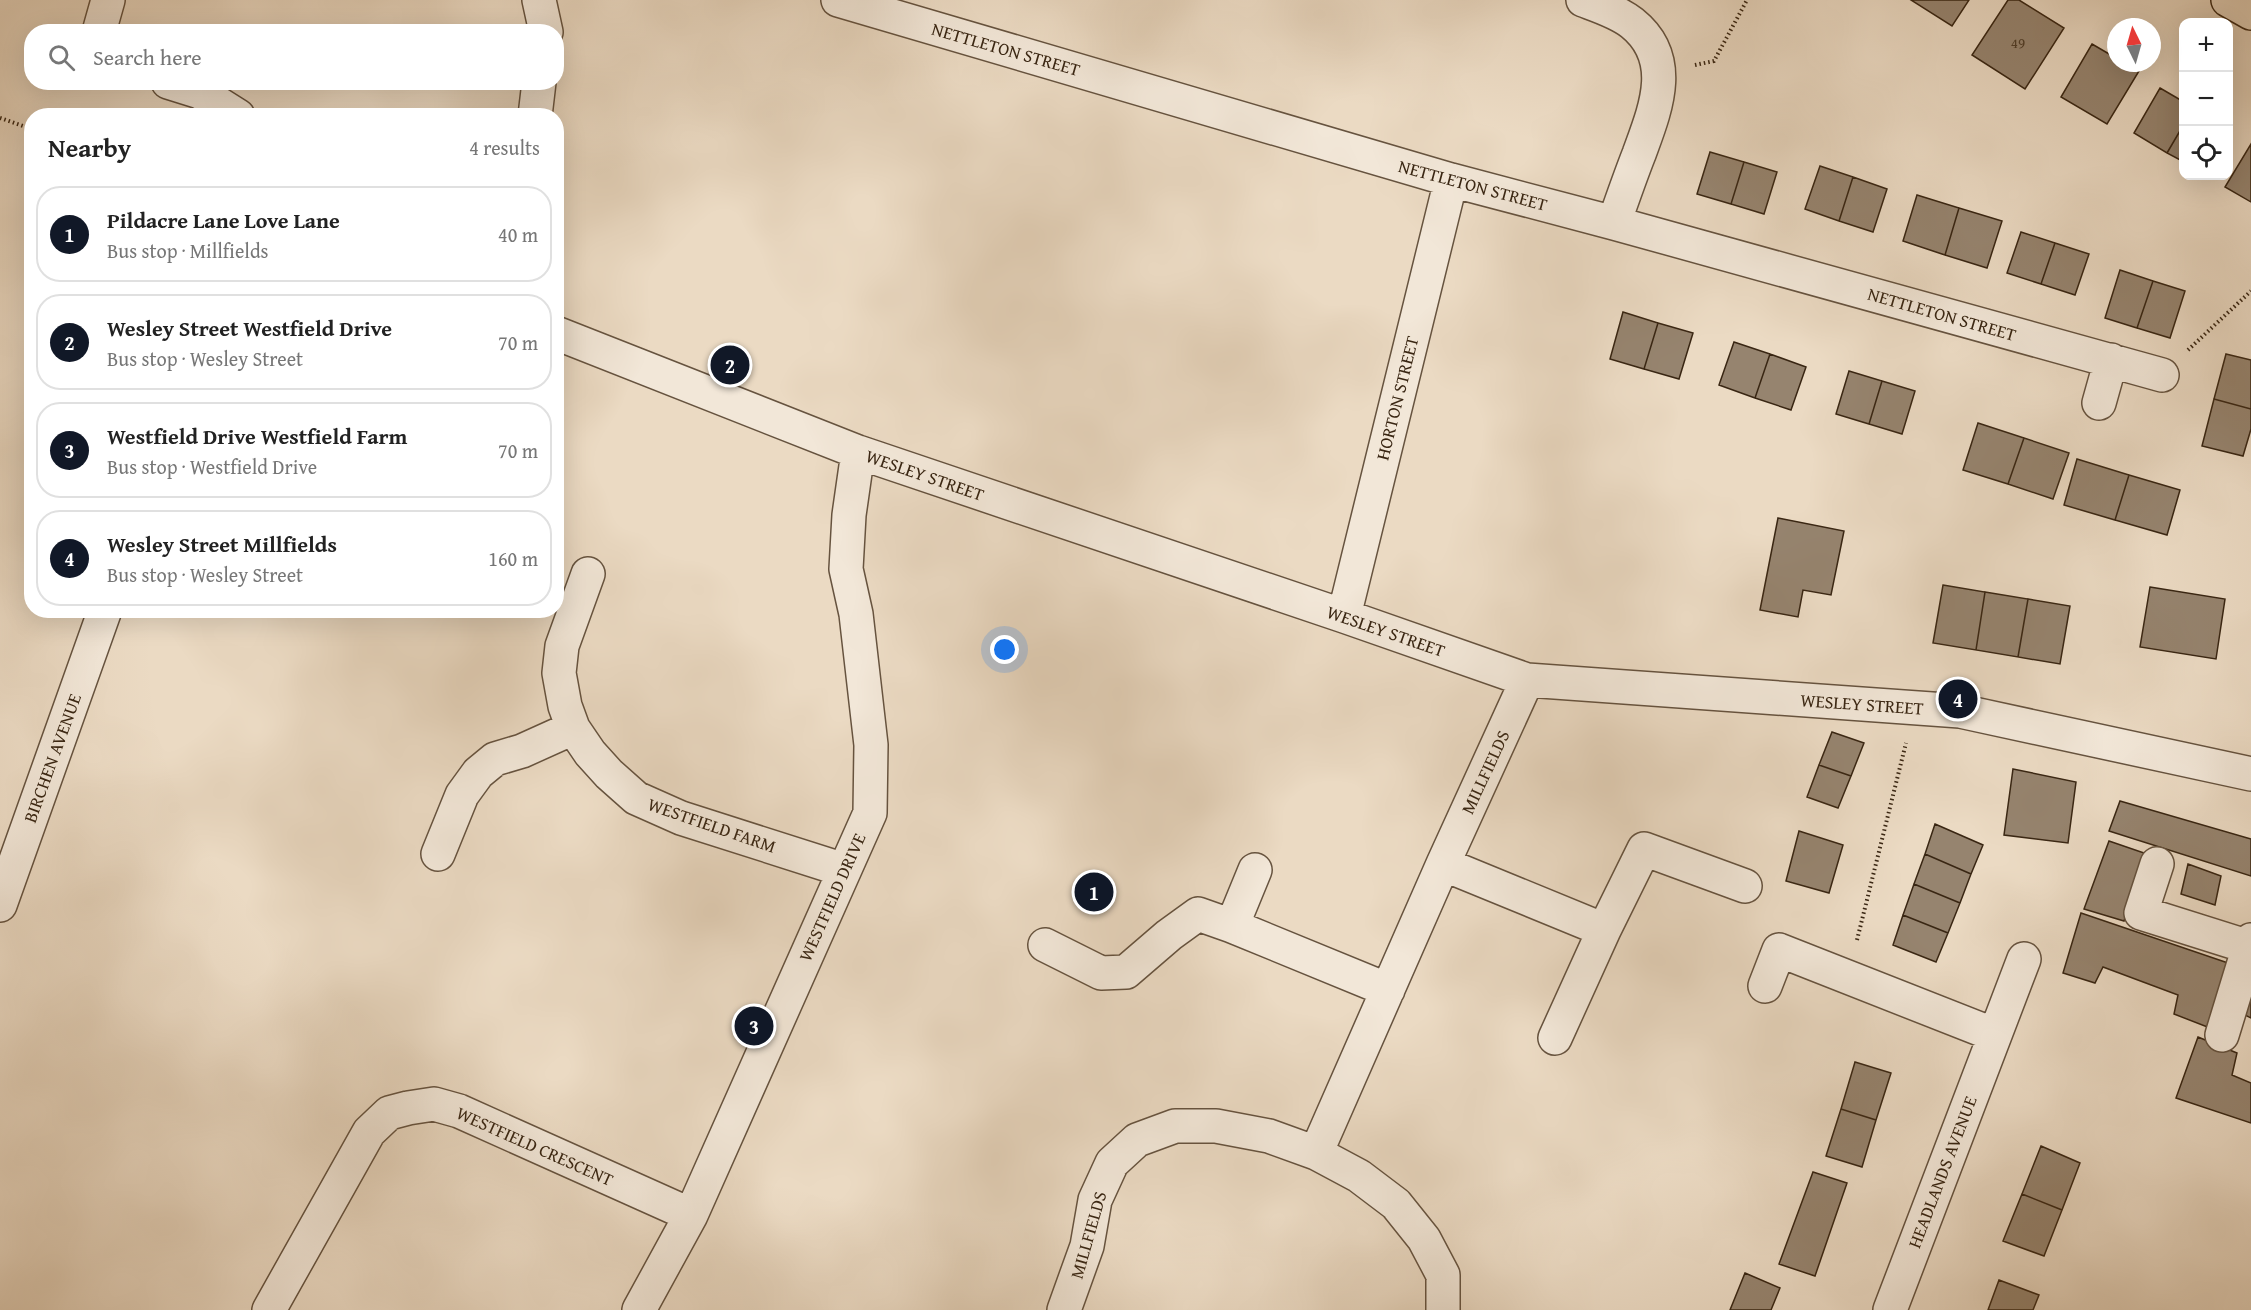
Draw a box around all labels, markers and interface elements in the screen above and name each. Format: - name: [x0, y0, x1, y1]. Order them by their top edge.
- street label: NETTLETON STREET: [929, 15, 1083, 83]
- north arrow: [2107, 18, 2161, 72]
- map controls: [2179, 18, 2233, 180]
- button: +: [2179, 18, 2233, 72]
- search box: [24, 24, 564, 90]
- house number: 49: [2011, 32, 2025, 53]
- icon: search: [45, 41, 78, 74]
- text: Search here: [93, 41, 202, 73]
- button: −: [2179, 72, 2233, 126]
- button: locate: [2179, 126, 2233, 180]
- text: Nearby: [48, 128, 131, 167]
- text: 4 results: [469, 133, 540, 162]
- street label: NETTLETON STREET: [1395, 152, 1551, 218]
- text: Pildacre Lane Love Lane: [107, 204, 340, 236]
- text: 1: [64, 220, 75, 249]
- text: 40 m: [498, 220, 538, 249]
- text: Bus stop · Millfields: [107, 236, 269, 265]
- street label: NETTLETON STREET: [1865, 280, 2019, 348]
- text: Wesley Street Westfield Drive: [107, 312, 392, 344]
- text: 2: [64, 328, 75, 357]
- text: 70 m: [498, 328, 538, 357]
- street label: HORTON STREET: [1369, 333, 1425, 463]
- pin: 2: [710, 342, 750, 388]
- text: Bus stop · Wesley Street: [107, 344, 303, 373]
- text: Westfield Drive Westfield Farm: [107, 420, 407, 452]
- text: 3: [64, 436, 75, 465]
- text: 70 m: [498, 436, 538, 465]
- street label: WESLEY STREET: [862, 442, 988, 508]
- text: Bus stop · Westfield Drive: [107, 452, 317, 481]
- text: Wesley Street Millfields: [107, 528, 337, 560]
- text: 4: [64, 544, 75, 573]
- text: 160 m: [488, 544, 538, 573]
- text: Bus stop · Wesley Street: [107, 560, 303, 589]
- street label: WESLEY STREET: [1323, 598, 1449, 664]
- your location: [990, 635, 1019, 664]
- pin: 4: [1938, 676, 1978, 722]
- street label: WESLEY STREET: [1800, 686, 1924, 722]
- street label: BIRCHEN AVENUE: [16, 690, 88, 826]
- street label: MILLFIELDS: [1454, 725, 1516, 818]
- street label: WESTFIELD FARM: [644, 790, 780, 860]
- street label: WESTFIELD DRIVE: [792, 828, 872, 966]
- pin: 1: [1074, 870, 1114, 914]
- pin: 3: [734, 1004, 774, 1048]
- street label: HEADLANDS AVENUE: [1901, 1092, 1983, 1252]
- street label: WESTFIELD CRESCENT: [452, 1099, 618, 1193]
- street label: MILLFIELDS: [1063, 1188, 1113, 1282]

